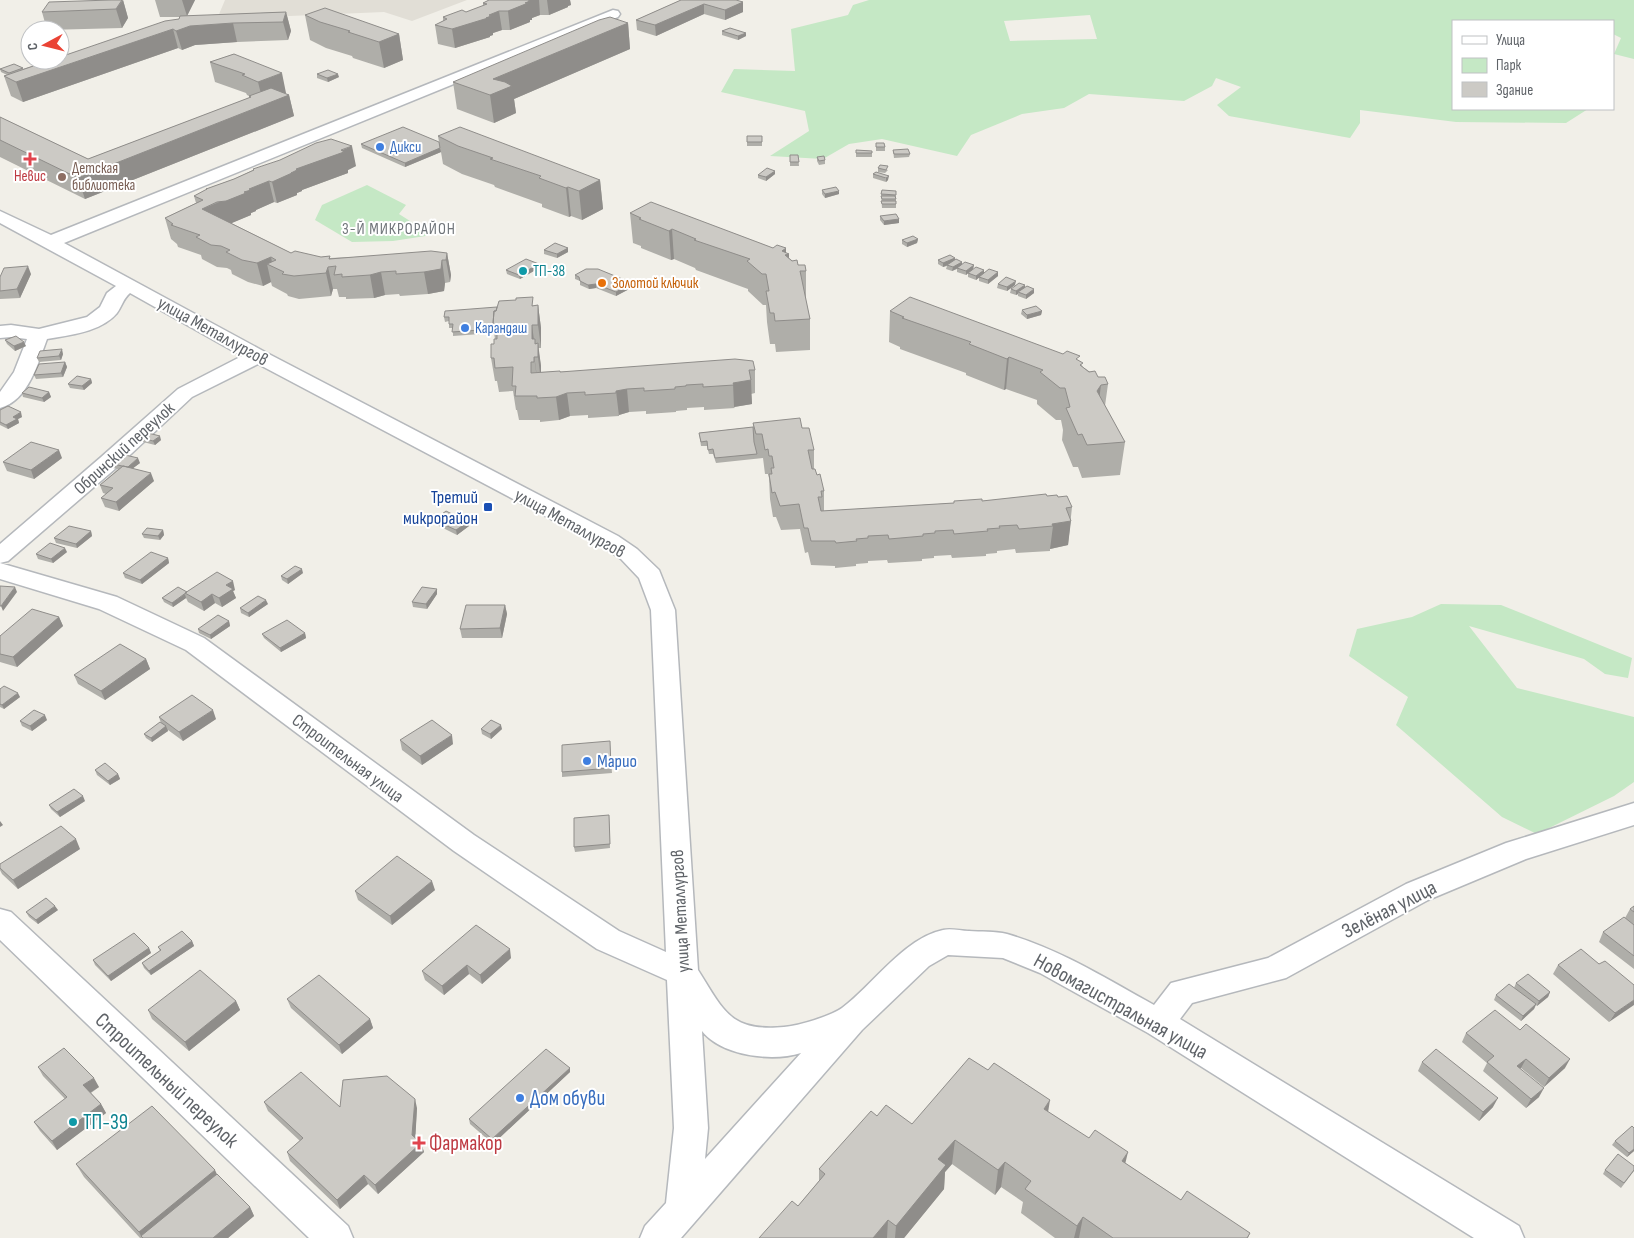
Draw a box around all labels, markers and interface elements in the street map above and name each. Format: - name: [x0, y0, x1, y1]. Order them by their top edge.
- north arrow: [20, 20, 70, 70]
- legend: [1452, 20, 1614, 110]
- text: Улица: [1496, 31, 1525, 50]
- text: С: [24, 42, 41, 51]
- text: Парк: [1496, 56, 1522, 75]
- text: Здание: [1496, 81, 1533, 100]
- place label: Дикси: [390, 138, 421, 157]
- marker: Дикси: [374, 141, 386, 153]
- marker: Невис: [24, 153, 36, 165]
- place label: Детская библиотека: [72, 159, 136, 195]
- place label: Невис: [14, 167, 46, 186]
- marker: Детская библиотека: [56, 171, 68, 183]
- district label: 3-Й МИКРОРАЙОН: [342, 220, 456, 239]
- place label: ТП-38: [533, 262, 565, 281]
- marker: ТП-38: [517, 265, 529, 277]
- place label: Золотой ключик: [612, 274, 699, 293]
- marker: Золотой ключик: [596, 277, 608, 289]
- street label: улица Металлургов: [154, 292, 272, 370]
- place label: Карандаш: [475, 319, 527, 338]
- marker: Карандаш: [459, 322, 471, 334]
- street label: Обринский переулок: [70, 398, 179, 499]
- street label: улица Металлургов: [511, 484, 629, 562]
- place label: Третий микрорайон: [403, 487, 478, 529]
- marker: Третий микрорайон: [482, 501, 494, 513]
- street label: Строительная улица: [288, 710, 408, 807]
- place label: Марио: [597, 751, 637, 772]
- marker: Марио: [581, 755, 593, 767]
- street label: улица Металлургов: [667, 849, 694, 973]
- street label: Зелёная улица: [1338, 875, 1441, 944]
- street label: Новомагистральная улица: [1029, 948, 1212, 1065]
- street label: Строительный переулок: [90, 1008, 243, 1153]
- place label: Дом обуви: [530, 1086, 605, 1111]
- marker: Дом обуви: [514, 1092, 526, 1104]
- place label: ТП-39: [83, 1110, 128, 1135]
- marker: ТП-39: [67, 1116, 79, 1128]
- place label: Фармакор: [429, 1131, 502, 1156]
- marker: Фармакор: [413, 1137, 425, 1149]

